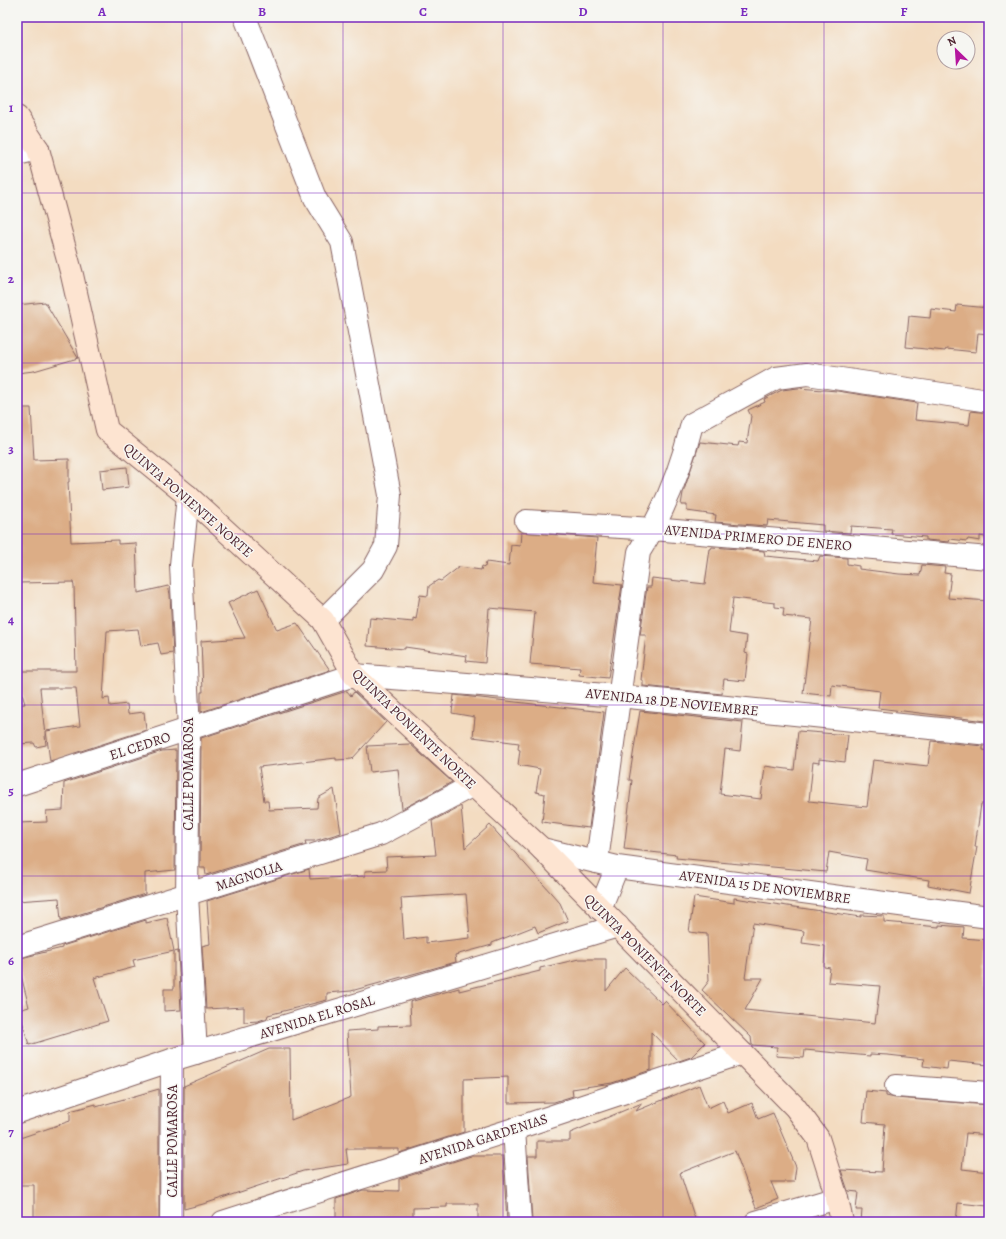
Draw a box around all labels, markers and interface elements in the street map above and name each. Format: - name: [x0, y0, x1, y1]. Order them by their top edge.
- text: A: [97, 3, 107, 20]
- text: B: [258, 3, 266, 20]
- text: C: [419, 3, 427, 20]
- text: D: [578, 3, 588, 20]
- text: E: [740, 3, 748, 20]
- text: F: [901, 3, 908, 20]
- north arrow: [936, 30, 976, 70]
- text: N: [945, 33, 959, 50]
- text: 1: [9, 99, 14, 116]
- text: 2: [8, 270, 15, 287]
- street label: QUINTA PONIENTE NORTE: [119, 438, 257, 562]
- text: 3: [8, 440, 14, 457]
- street label: AVENIDA PRIMERO DE ENERO: [662, 520, 853, 556]
- text: 4: [8, 611, 14, 628]
- street label: QUINTA PONIENTE NORTE: [348, 665, 480, 793]
- street label: AVENIDA 18 DE NOVIEMBRE: [584, 683, 759, 721]
- street label: CALLE POMAROSA: [179, 717, 198, 830]
- street label: EL CEDRO: [107, 727, 173, 765]
- text: 5: [8, 782, 14, 799]
- street label: MAGNOLIA: [213, 856, 285, 896]
- street label: AVENIDA 15 DE NOVIEMBRE: [677, 865, 852, 908]
- street label: QUINTA PONIENTE NORTE: [580, 890, 710, 1020]
- text: 6: [8, 952, 14, 969]
- street label: AVENIDA EL ROSAL: [256, 990, 378, 1044]
- street label: CALLE POMAROSA: [163, 1084, 182, 1197]
- street label: AVENIDA GARDENIAS: [415, 1109, 550, 1169]
- text: 7: [8, 1123, 14, 1140]

